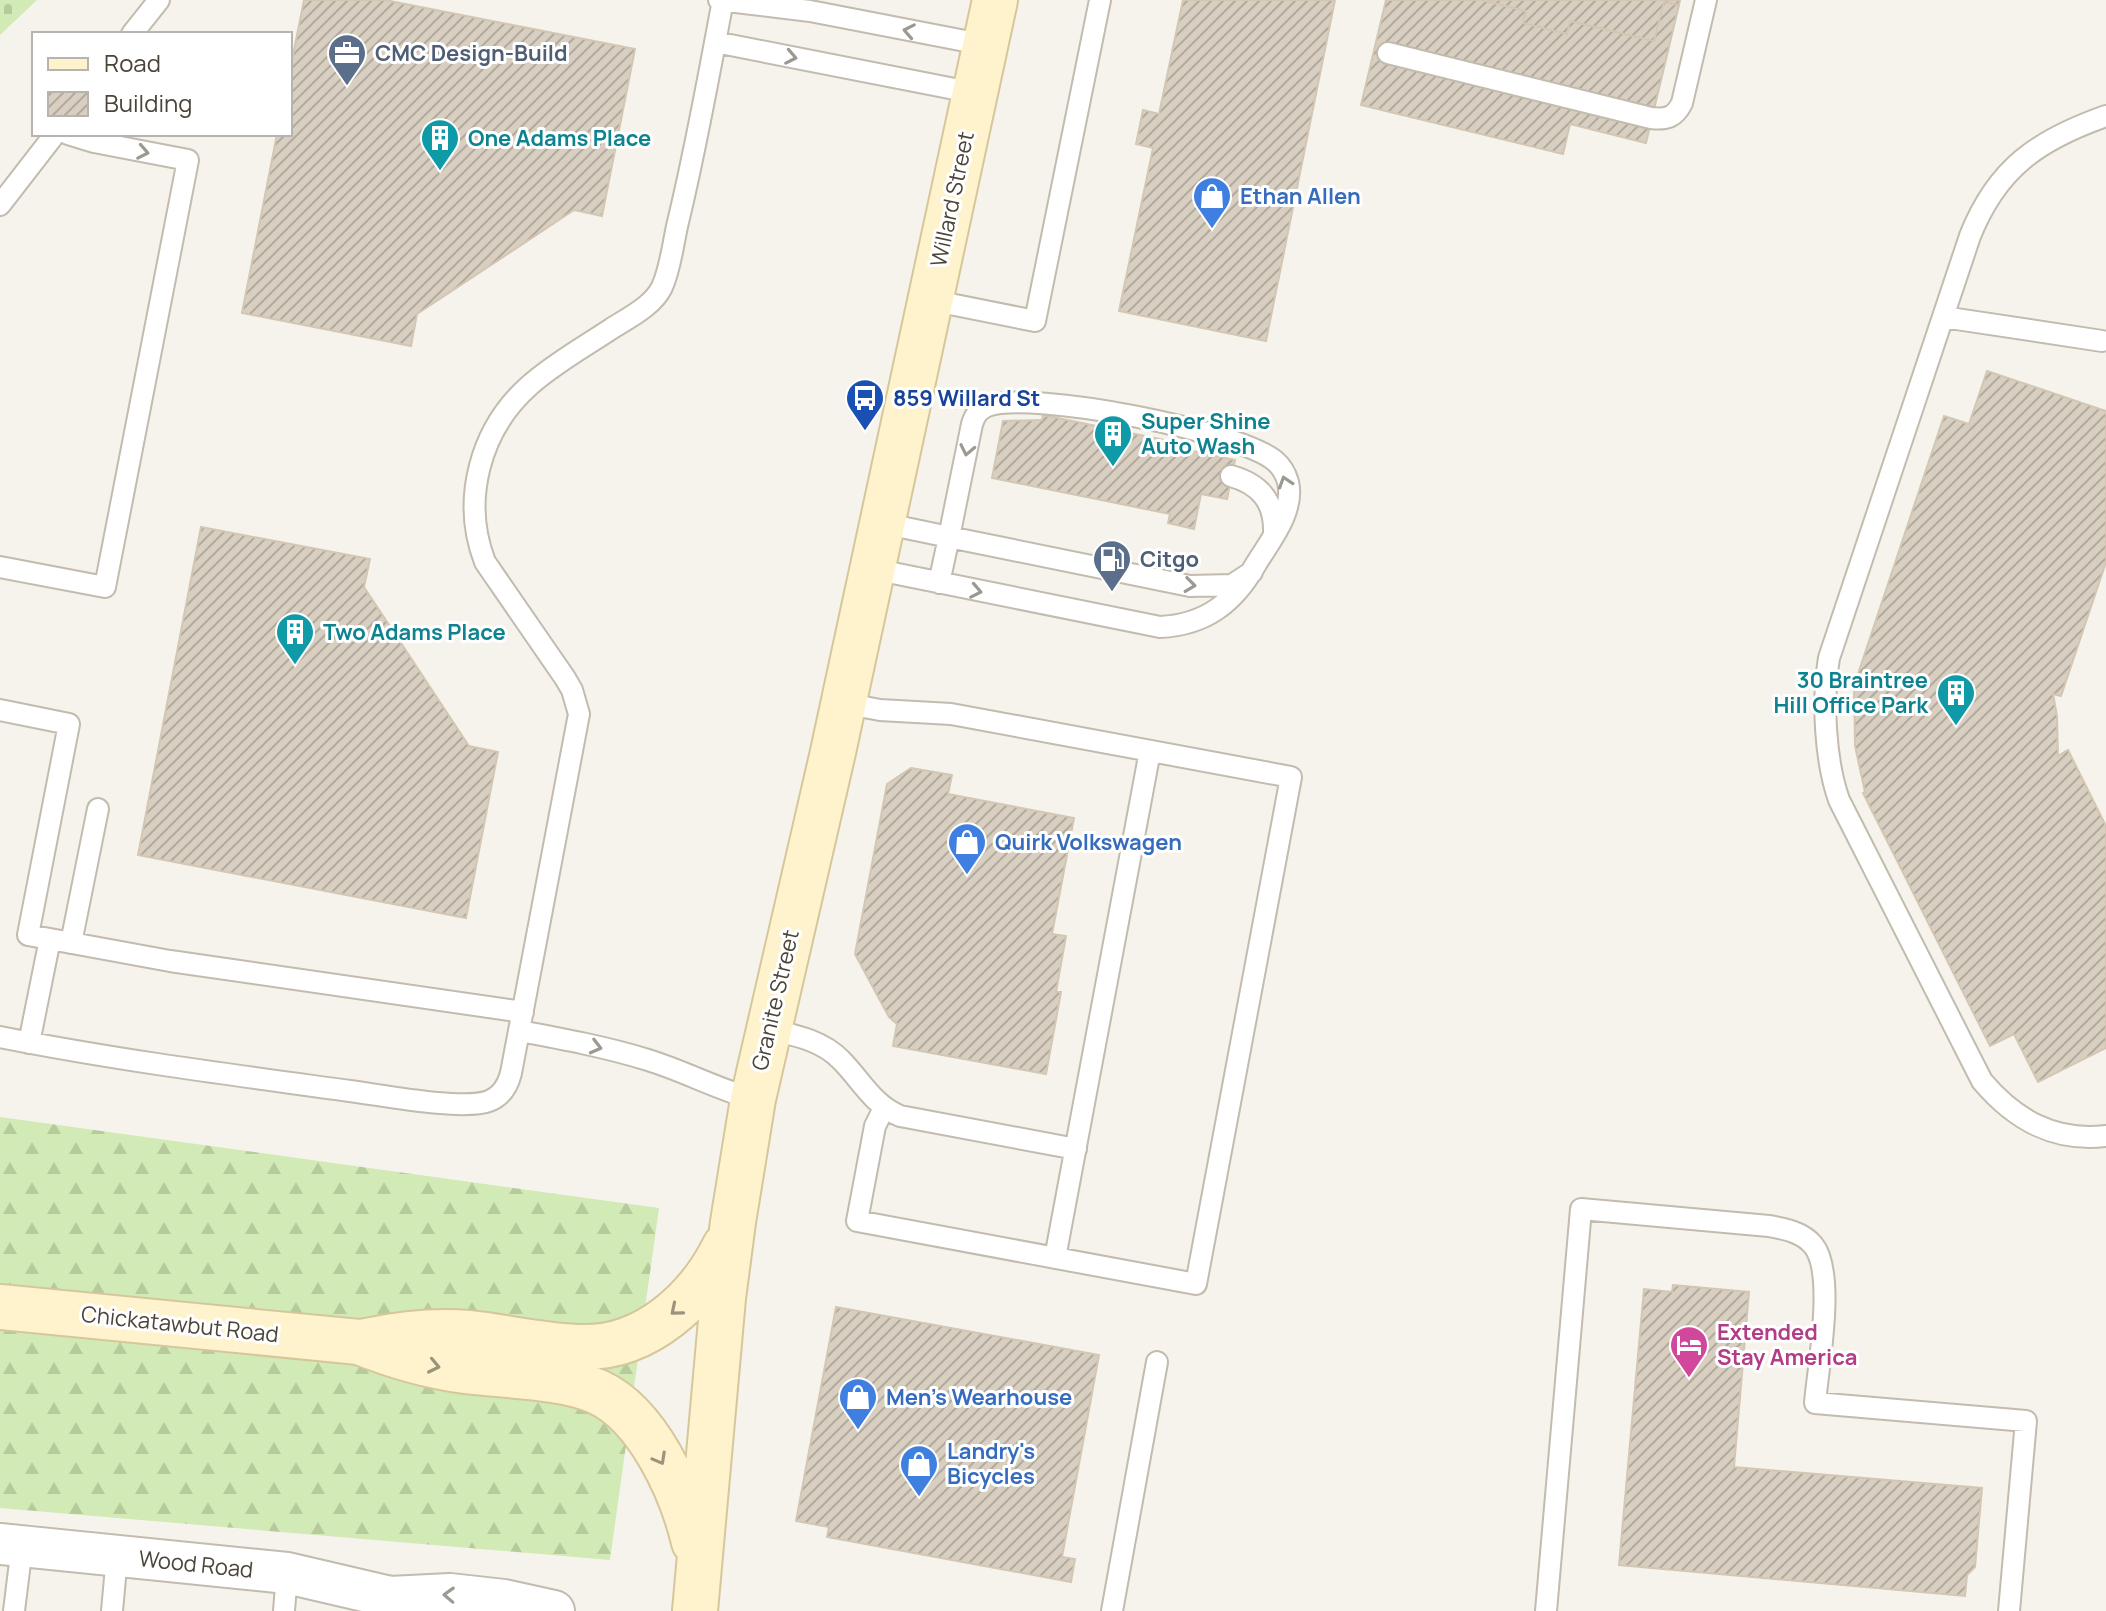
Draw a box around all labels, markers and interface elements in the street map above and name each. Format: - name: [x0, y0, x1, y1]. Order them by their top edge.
- one-way arrow: [902, 23, 916, 40]
- legend: [32, 32, 292, 136]
- office icon: CMC Design-Build: [326, 32, 368, 87]
- place label: CMC Design-Build: [375, 38, 568, 68]
- text: Road: [104, 46, 161, 79]
- one-way arrow: [784, 48, 798, 65]
- text: Building: [104, 86, 192, 119]
- building icon: One Adams Place: [419, 117, 461, 172]
- place label: One Adams Place: [468, 123, 651, 153]
- street label: Willard Street: [923, 128, 981, 269]
- one-way arrow: [137, 142, 150, 159]
- shop icon: Ethan Allen: [1191, 175, 1233, 230]
- place label: Ethan Allen: [1240, 181, 1361, 211]
- bus stop icon: 859 Willard St: [844, 377, 886, 432]
- place label: 859 Willard St: [893, 383, 1040, 413]
- place label: Super Shine Auto Wash: [1141, 406, 1270, 461]
- building icon: Super Shine Auto Wash: [1092, 413, 1134, 468]
- one-way arrow: [959, 443, 976, 456]
- one-way arrow: [1278, 476, 1294, 489]
- fuel station icon: Citgo: [1091, 538, 1133, 593]
- place label: Citgo: [1140, 544, 1199, 574]
- one-way arrow: [1183, 576, 1197, 593]
- one-way arrow: [969, 582, 983, 599]
- building icon: Two Adams Place: [274, 611, 316, 666]
- place label: Two Adams Place: [323, 617, 506, 647]
- place label: 30 Braintree Hill Office Park: [1773, 665, 1929, 720]
- building icon: 30 Braintree Hill Office Park: [1935, 672, 1977, 727]
- shop icon: Quirk Volkswagen: [946, 821, 988, 876]
- place label: Quirk Volkswagen: [995, 827, 1182, 857]
- street label: Granite Street: [744, 926, 806, 1073]
- one-way arrow: [589, 1037, 602, 1054]
- street label: Chickatawbut Road: [80, 1299, 280, 1349]
- one-way arrow: [671, 1300, 685, 1315]
- place label: Extended Stay America: [1717, 1317, 1857, 1372]
- hotel icon: Extended Stay America: [1668, 1324, 1710, 1379]
- one-way arrow: [426, 1357, 440, 1374]
- shop icon: Men's Wearhouse: [837, 1376, 879, 1431]
- place label: Men's Wearhouse: [886, 1382, 1072, 1412]
- place label: Landry's Bicycles: [947, 1436, 1035, 1491]
- shop icon: Landry's Bicycles: [898, 1443, 940, 1498]
- one-way arrow: [650, 1450, 666, 1465]
- street label: Wood Road: [137, 1543, 255, 1585]
- one-way arrow: [442, 1586, 455, 1603]

